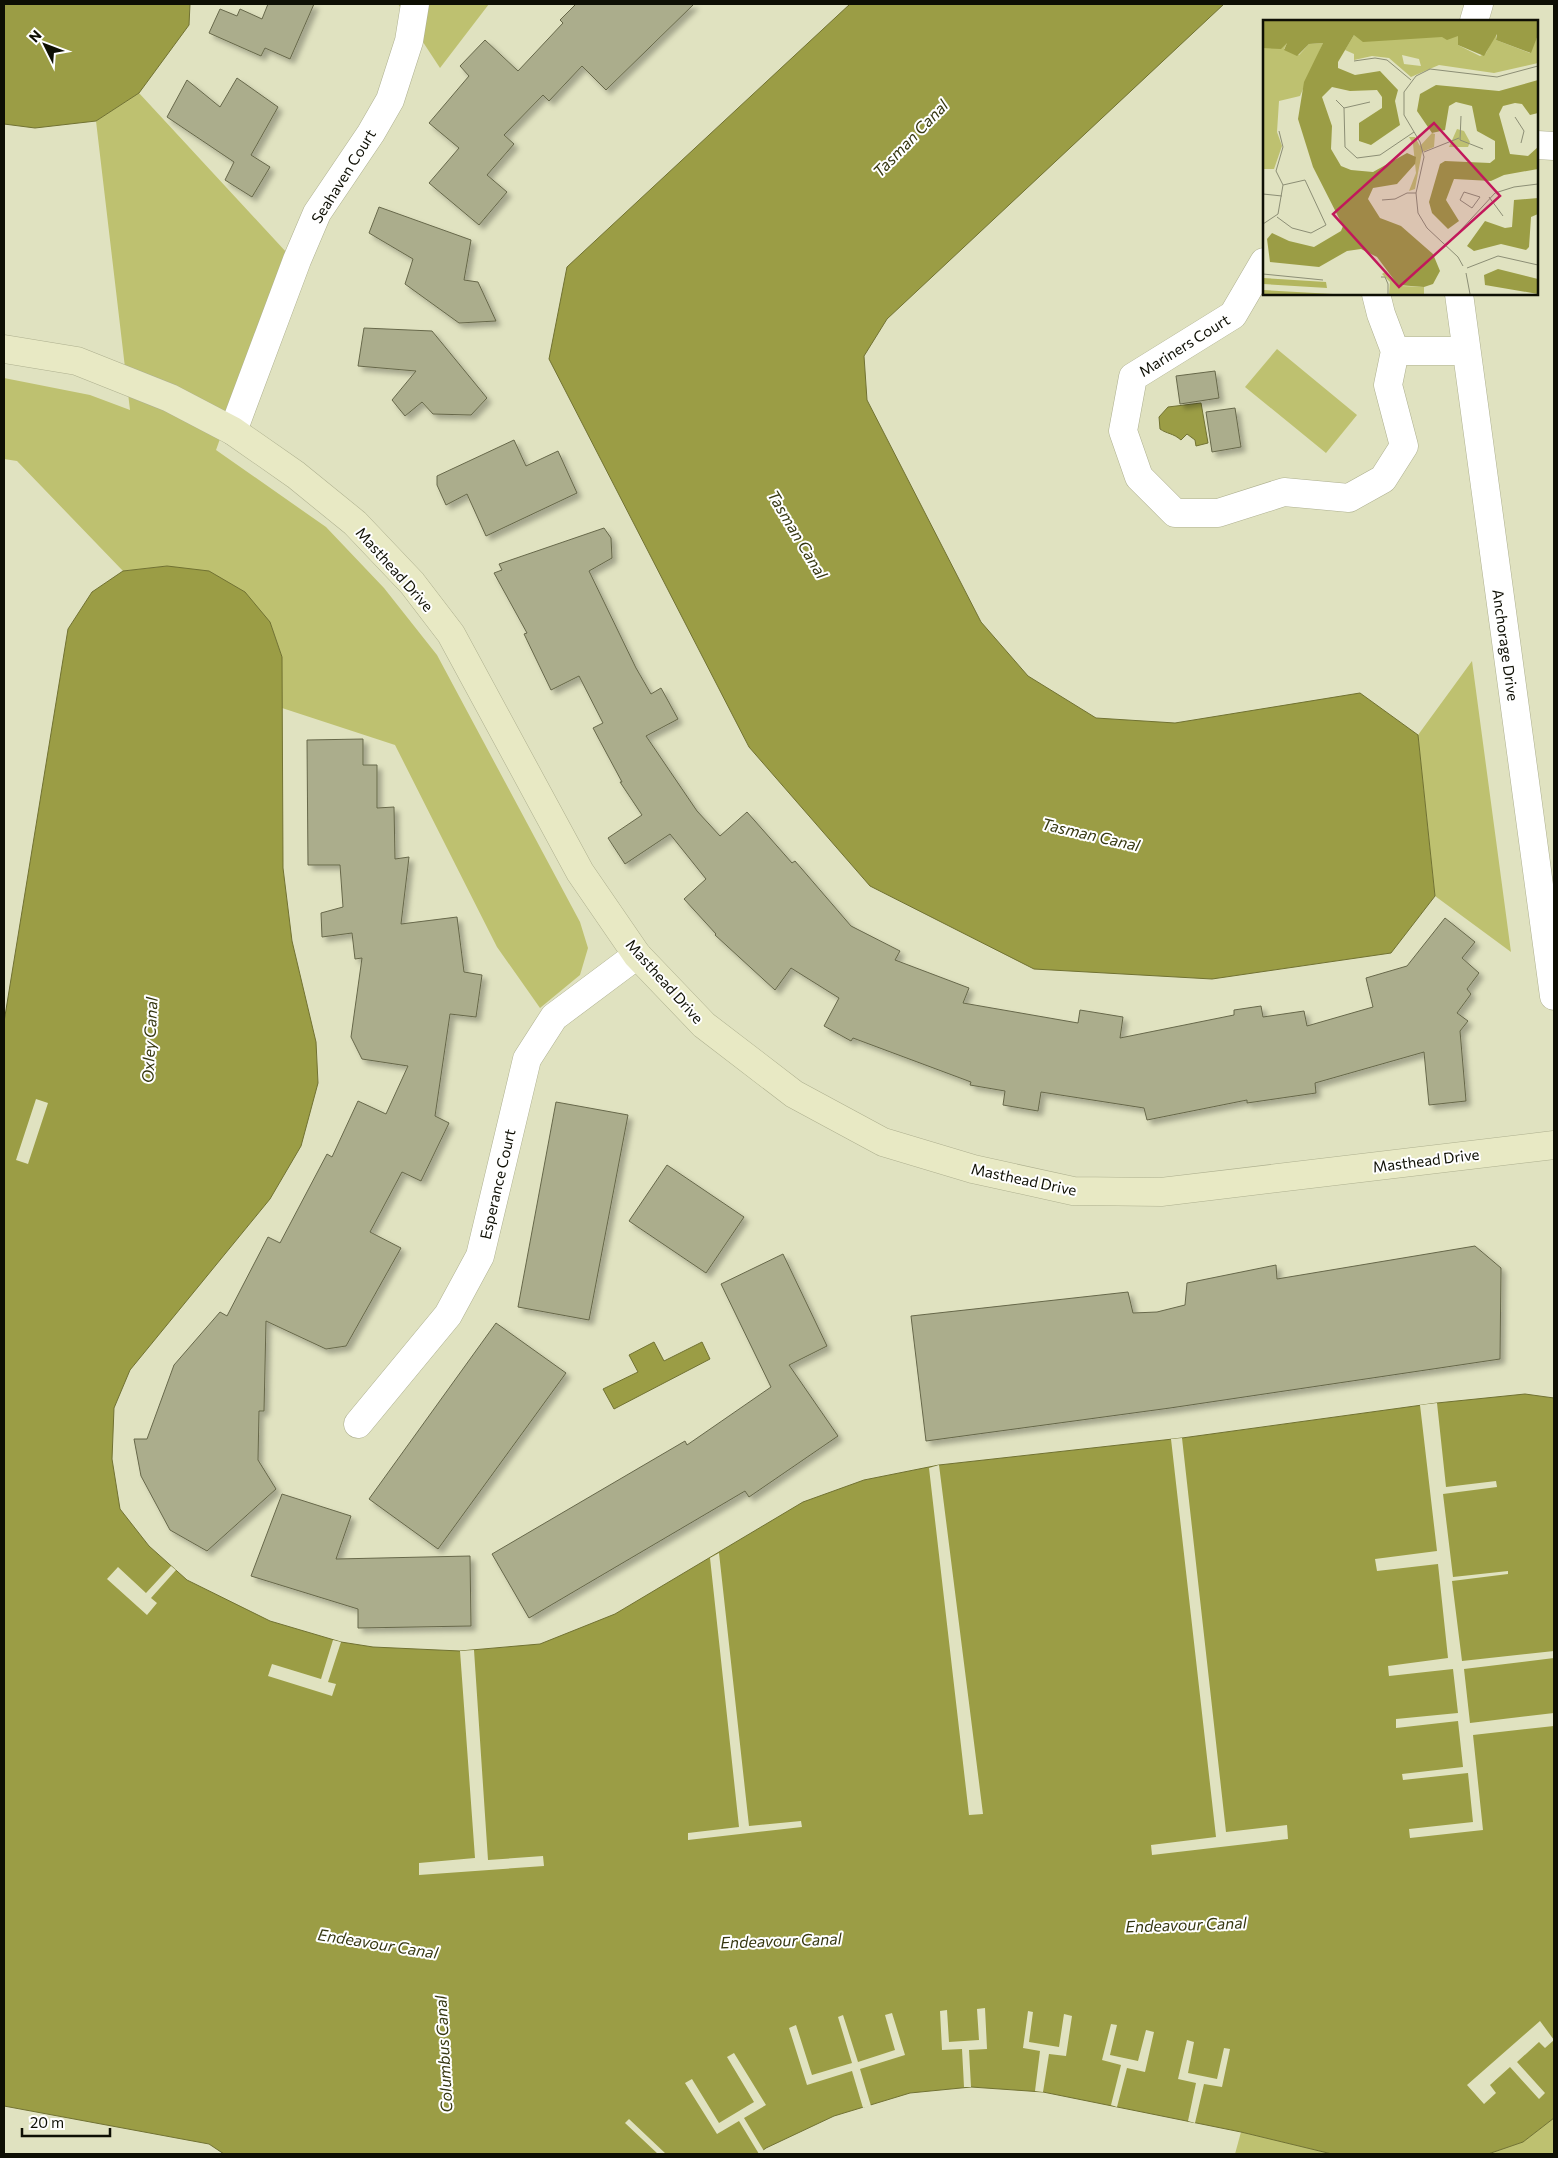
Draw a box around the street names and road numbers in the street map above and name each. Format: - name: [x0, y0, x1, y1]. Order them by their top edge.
- street label: Seahaven Court: [307, 126, 379, 226]
- street label: Mariners Court: [1135, 310, 1233, 380]
- street label: Masthead Drive: [352, 523, 438, 615]
- street label: Anchorage Drive: [1489, 588, 1523, 702]
- street label: Masthead Drive: [622, 935, 708, 1027]
- street label: Esperance Court: [476, 1127, 518, 1241]
- street label: Masthead Drive: [1372, 1145, 1480, 1175]
- street label: Masthead Drive: [970, 1159, 1078, 1199]

